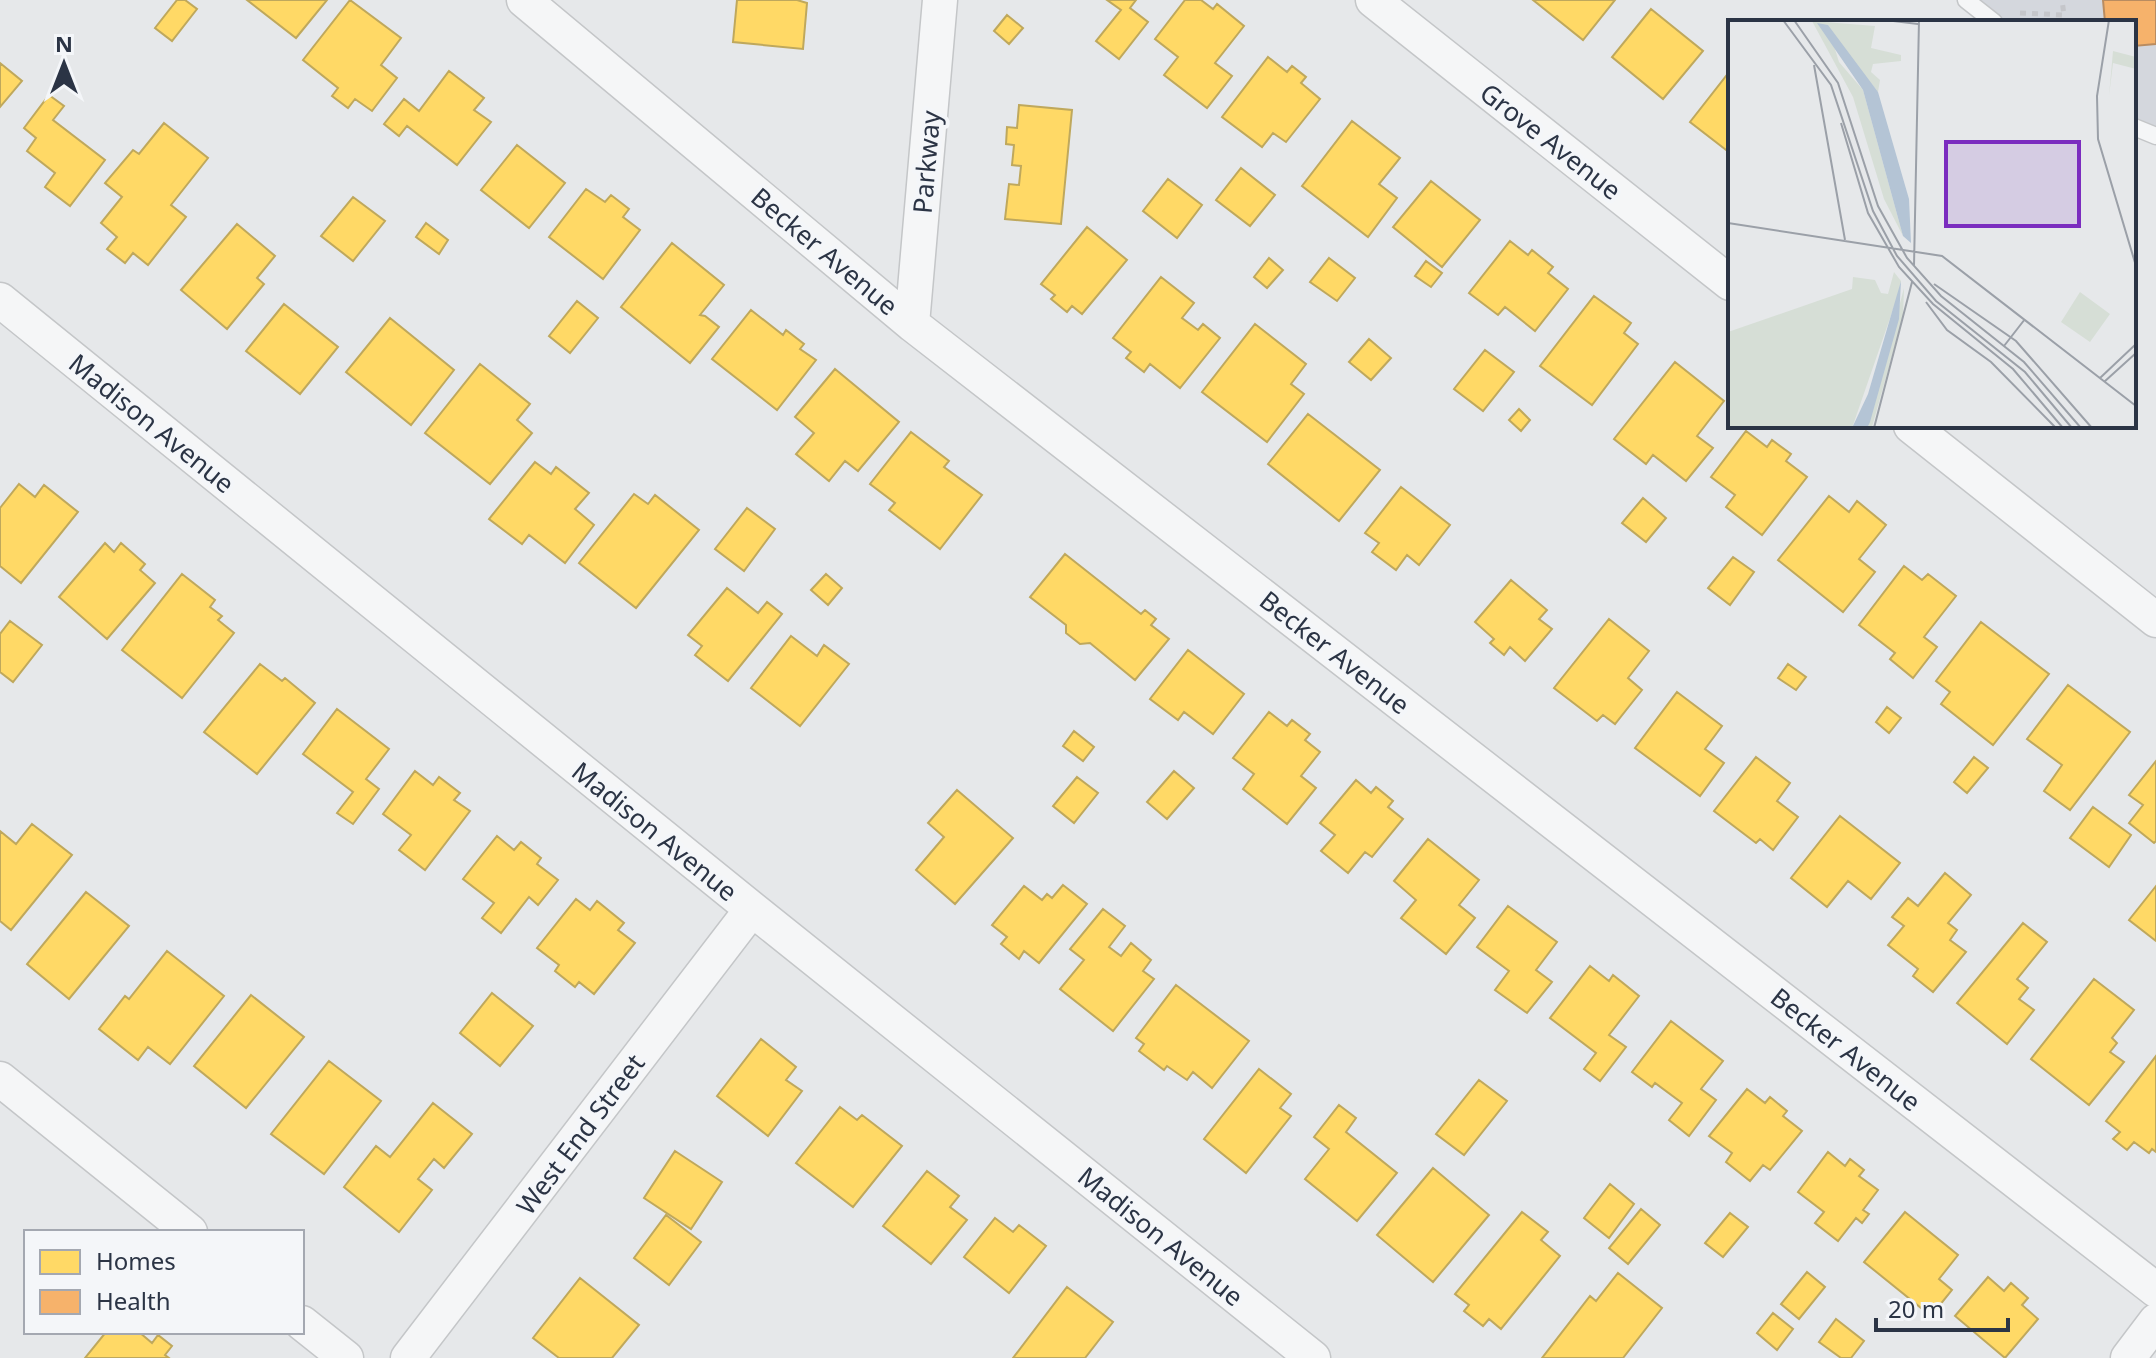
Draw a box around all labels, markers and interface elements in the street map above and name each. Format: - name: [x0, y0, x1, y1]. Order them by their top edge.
- inset map: [1728, 20, 2136, 428]
- north arrow: [24, 24, 104, 104]
- text: N: [55, 28, 73, 58]
- street label: Grove Avenue: [1473, 74, 1629, 208]
- street label: Parkway: [904, 108, 948, 215]
- street label: Becker Avenue: [744, 179, 906, 323]
- street label: Madison Avenue: [62, 345, 242, 501]
- street label: Becker Avenue: [1252, 582, 1418, 722]
- street label: Madison Avenue: [565, 753, 745, 909]
- street label: Becker Avenue: [1763, 979, 1929, 1119]
- street label: West End Street: [508, 1046, 652, 1222]
- street label: Madison Avenue: [1071, 1158, 1251, 1314]
- legend: [24, 1230, 304, 1334]
- text: Homes: [96, 1244, 176, 1277]
- scale bar: [1876, 1282, 2008, 1332]
- text: Health: [96, 1284, 170, 1317]
- text: 20 m: [1888, 1292, 1944, 1325]

